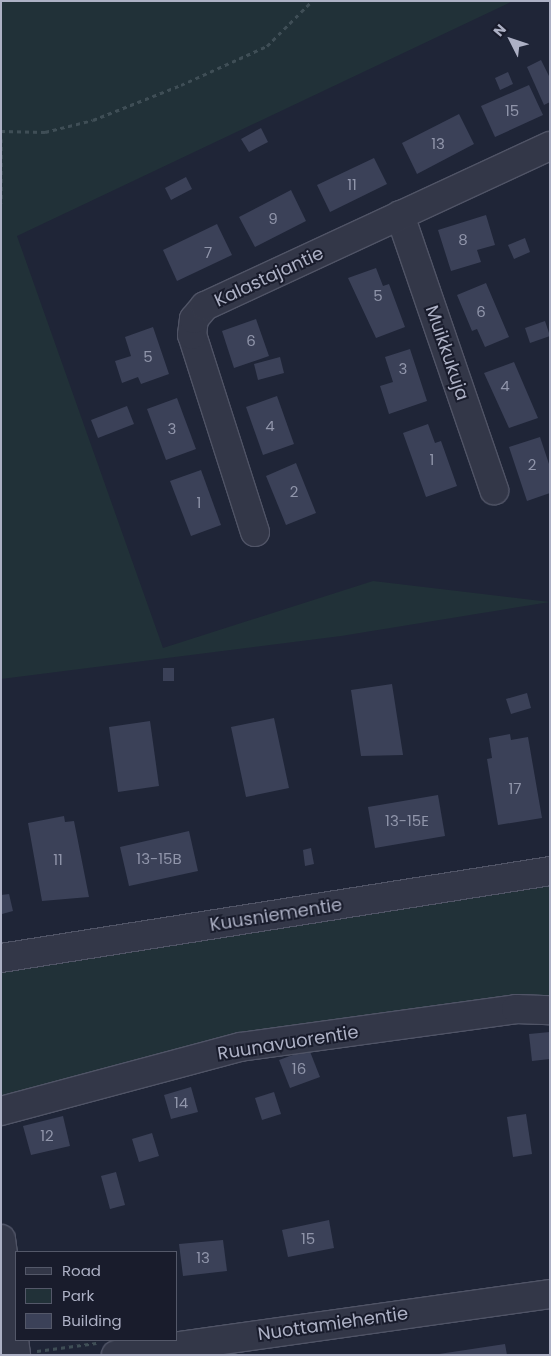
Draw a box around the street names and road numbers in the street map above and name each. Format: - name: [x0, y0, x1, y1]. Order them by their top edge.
- street label: Kalastajantie: [211, 242, 327, 312]
- street label: Muikkukuja: [421, 303, 473, 403]
- street label: Kuusniementie: [208, 894, 344, 936]
- street label: Ruunavuorentie: [216, 1021, 360, 1065]
- street label: Nuottamiehentie: [257, 1303, 409, 1345]

